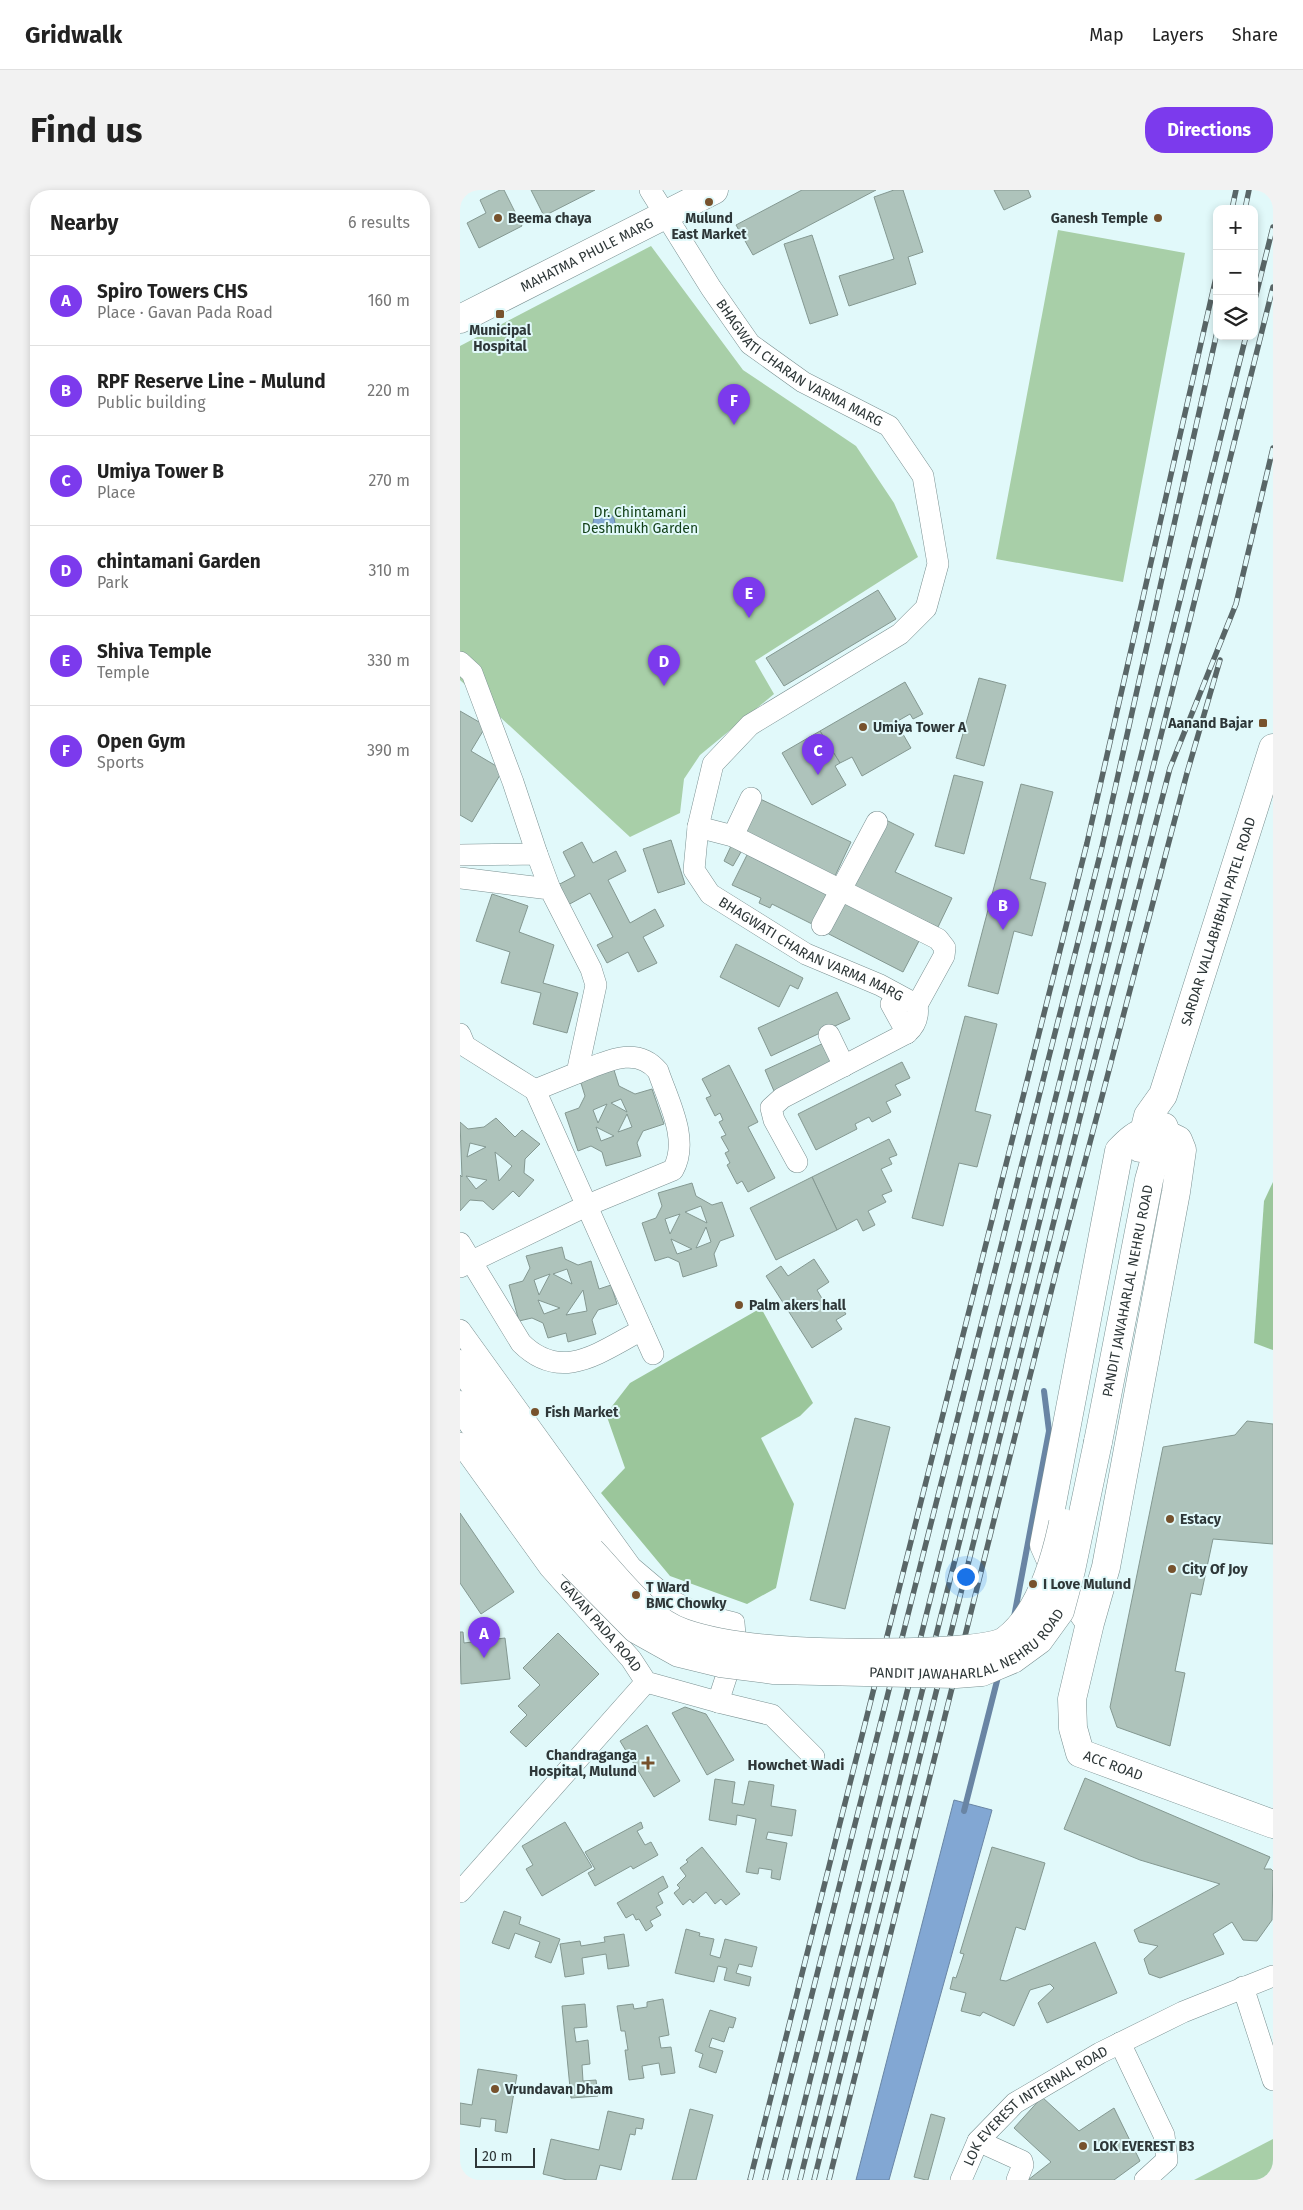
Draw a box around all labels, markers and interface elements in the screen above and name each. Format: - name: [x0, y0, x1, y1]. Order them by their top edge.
- text: Gridwalk: [25, 21, 122, 49]
- text: Map: [1089, 24, 1124, 46]
- text: Layers: [1152, 24, 1204, 46]
- text: Share: [1232, 24, 1278, 46]
- button: Directions: [1145, 107, 1273, 153]
- text: Find us: [30, 109, 142, 151]
- marker: Mulund East Market: [703, 196, 715, 208]
- map controls: [1213, 205, 1258, 340]
- button: +: [1213, 205, 1258, 250]
- text: Nearby: [50, 210, 118, 236]
- place label: Beema chaya: [508, 210, 592, 227]
- place label: Mulund East Market: [671, 210, 747, 243]
- place label: Ganesh Temple: [1051, 210, 1148, 227]
- marker: Beema chaya: [492, 212, 504, 224]
- marker: Ganesh Temple: [1152, 212, 1164, 224]
- text: 6 results: [348, 213, 410, 232]
- street label: MAHATMA PHULE MARG: [517, 214, 656, 295]
- button: −: [1213, 250, 1258, 295]
- text: Spiro Towers CHS: [97, 280, 248, 303]
- text: A: [61, 291, 71, 310]
- text: 160 m: [368, 291, 410, 310]
- button: layers: [1213, 295, 1258, 340]
- street label: BHAGWATI CHARAN VARMA MARG: [713, 296, 886, 430]
- text: Place · Gavan Pada Road: [97, 303, 273, 322]
- marker: Municipal Hospital: [494, 308, 506, 320]
- place label: Municipal Hospital: [469, 322, 532, 355]
- text: RPF Reserve Line - Mulund: [97, 370, 326, 393]
- text: B: [61, 381, 71, 400]
- text: 220 m: [367, 381, 410, 400]
- pin: F: [718, 384, 750, 425]
- text: Public building: [97, 393, 205, 412]
- text: Umiya Tower B: [97, 460, 224, 483]
- text: C: [61, 471, 71, 490]
- text: 270 m: [368, 471, 410, 490]
- text: Place: [97, 483, 136, 502]
- park label: Dr. Chintamani Deshmukh Garden: [582, 504, 698, 537]
- text: chintamani Garden: [97, 550, 261, 573]
- text: D: [61, 561, 71, 580]
- text: 310 m: [369, 561, 410, 580]
- text: Park: [97, 573, 129, 592]
- pin: E: [733, 577, 765, 618]
- text: Shiva Temple: [97, 640, 212, 663]
- pin: D: [648, 645, 680, 686]
- text: E: [62, 651, 70, 670]
- text: 330 m: [367, 651, 410, 670]
- text: Temple: [97, 663, 150, 682]
- place label: Aanand Bajar: [1167, 715, 1253, 732]
- marker: Aanand Bajar: [1257, 717, 1269, 729]
- place label: Umiya Tower A: [873, 719, 967, 736]
- marker: Umiya Tower A: [857, 721, 869, 733]
- text: Open Gym: [97, 730, 186, 753]
- pin: C: [802, 734, 834, 775]
- text: F: [62, 741, 70, 760]
- text: 390 m: [367, 741, 410, 760]
- text: Sports: [97, 753, 144, 772]
- street label: SARDAR VALLABHBHAI PATEL ROAD: [1177, 815, 1259, 1028]
- pin: B: [987, 889, 1019, 930]
- street label: BHAGWATI CHARAN VARMA MARG: [716, 893, 906, 1005]
- street label: PANDIT JAWAHARLAL NEHRU ROAD: [1098, 1183, 1156, 1398]
- place label: Palm akers hall: [749, 1297, 847, 1314]
- marker: Palm akers hall: [733, 1299, 745, 1311]
- place label: Fish Market: [545, 1404, 619, 1421]
- marker: Fish Market: [529, 1406, 541, 1418]
- place label: Estacy: [1180, 1511, 1222, 1528]
- marker: Estacy: [1164, 1513, 1176, 1525]
- place label: City Of Joy: [1182, 1561, 1248, 1578]
- marker: City Of Joy: [1166, 1563, 1178, 1575]
- your location: [953, 1564, 979, 1590]
- street label: GAVAN PADA ROAD: [556, 1576, 645, 1675]
- place label: I Love Mulund: [1043, 1576, 1131, 1593]
- marker: I Love Mulund: [1027, 1578, 1039, 1590]
- place label: T Ward BMC Chowky: [646, 1579, 727, 1612]
- marker: T Ward BMC Chowky: [630, 1589, 642, 1601]
- street label: PANDIT JAWAHARLAL NEHRU ROAD: [869, 1605, 1067, 1683]
- pin: A: [468, 1617, 500, 1658]
- place label: Chandraganga Hospital, Mulund: [529, 1747, 637, 1780]
- street label: ACC ROAD: [1081, 1747, 1145, 1784]
- marker: Chandraganga Hospital, Mulund: [641, 1756, 655, 1770]
- district label: Howchet Wadi: [747, 1756, 845, 1774]
- street label: LOK EVEREST INTERNAL ROAD: [960, 2042, 1110, 2168]
- place label: Vrundavan Dham: [504, 2081, 613, 2098]
- marker: Vrundavan Dham: [489, 2083, 501, 2095]
- place label: LOK EVEREST B3: [1093, 2138, 1195, 2155]
- marker: LOK EVEREST B3: [1077, 2140, 1089, 2152]
- scale bar: [475, 2145, 535, 2168]
- text: 20 m: [482, 2148, 512, 2165]

